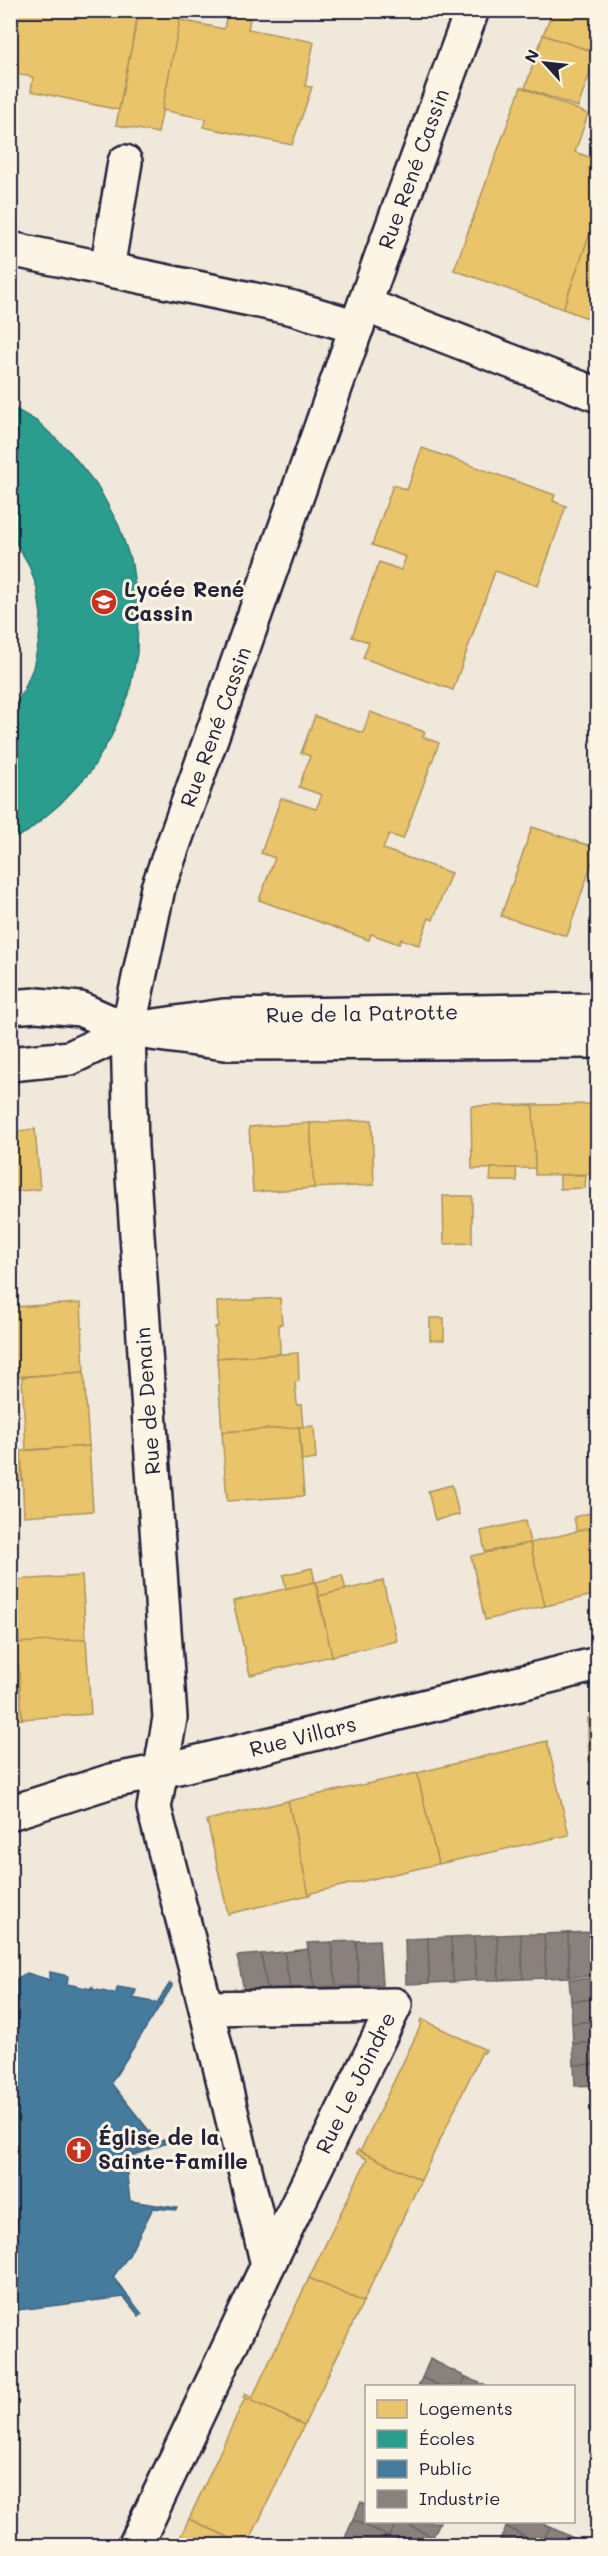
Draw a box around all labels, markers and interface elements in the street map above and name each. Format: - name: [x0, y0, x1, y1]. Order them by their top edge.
- north arrow: [515, 33, 575, 93]
- text: N: [519, 46, 543, 66]
- street label: Rue René Cassin: [371, 84, 454, 253]
- place label: Lycée René Cassin: [124, 575, 244, 626]
- school or university icon: Lycée René Cassin: [89, 587, 119, 617]
- street label: Rue René Cassin: [173, 642, 256, 811]
- street label: Rue de la Patrotte: [266, 997, 458, 1028]
- street label: Rue de Denain: [128, 1326, 165, 1476]
- street label: Rue Villars: [247, 1709, 359, 1762]
- street label: Rue Le Joindre: [309, 2007, 401, 2158]
- place label: Église de la Sainte-Famille: [98, 2123, 248, 2174]
- church icon: Église de la Sainte-Famille: [64, 2135, 94, 2165]
- legend: [365, 2385, 575, 2523]
- text: Logements: [419, 2396, 513, 2420]
- text: Écoles: [419, 2426, 475, 2450]
- text: Public: [419, 2456, 472, 2480]
- text: Industrie: [419, 2486, 500, 2510]

